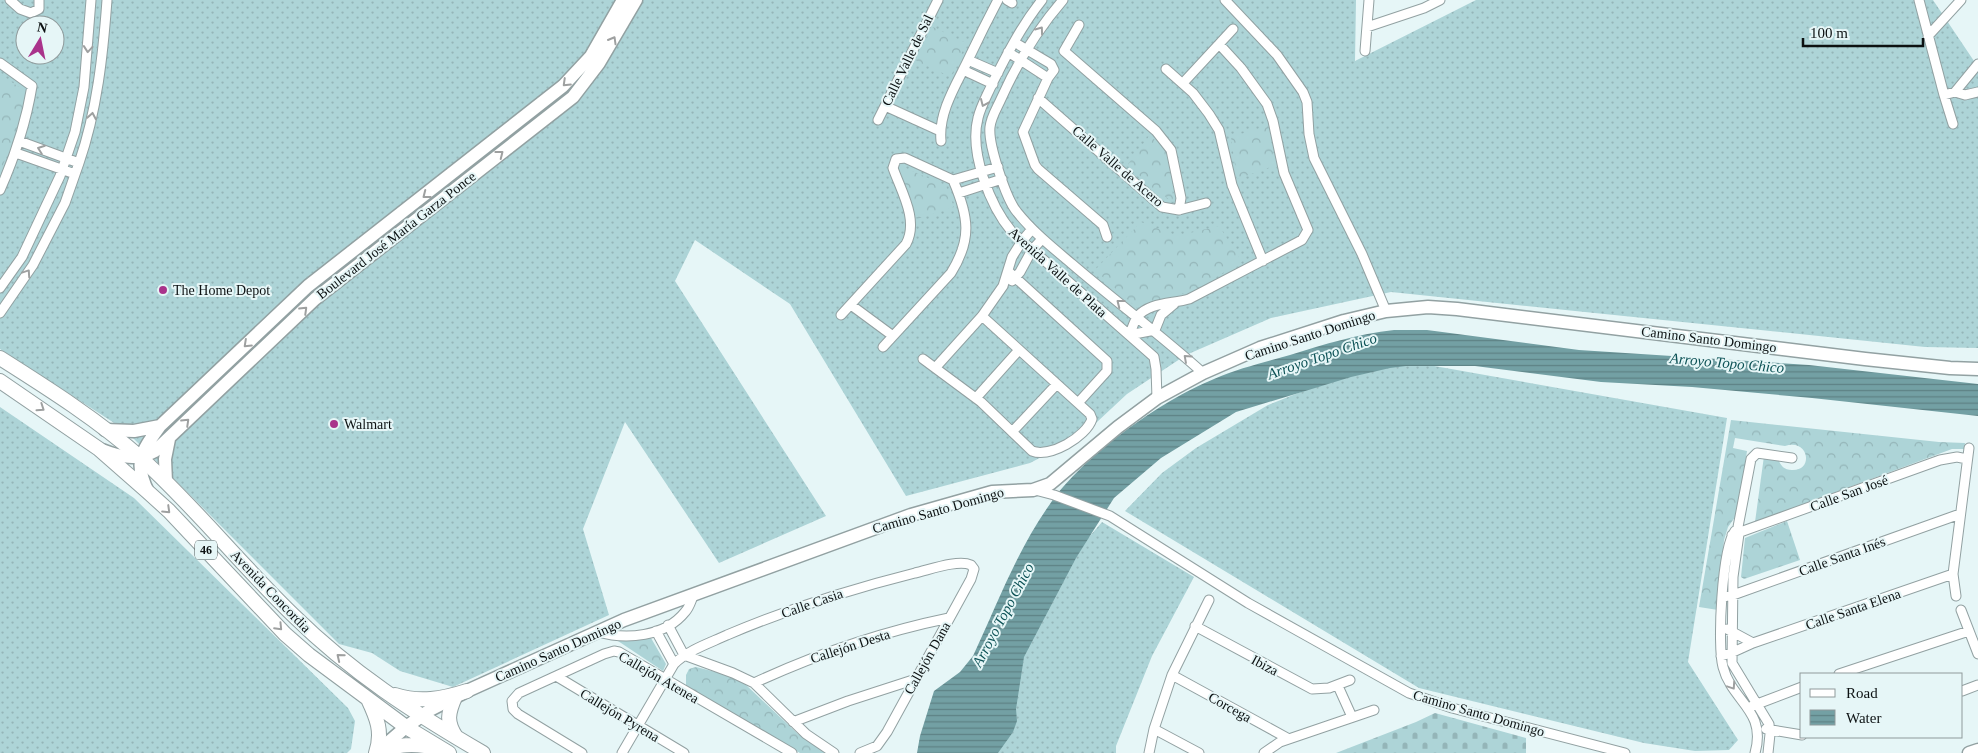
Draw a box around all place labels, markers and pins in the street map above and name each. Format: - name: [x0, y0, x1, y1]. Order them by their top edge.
- place label: The Home Depot: [173, 283, 270, 298]
- marker: The Home Depot: [157, 284, 169, 296]
- place label: Walmart: [344, 417, 392, 432]
- marker: Walmart: [328, 418, 340, 430]

